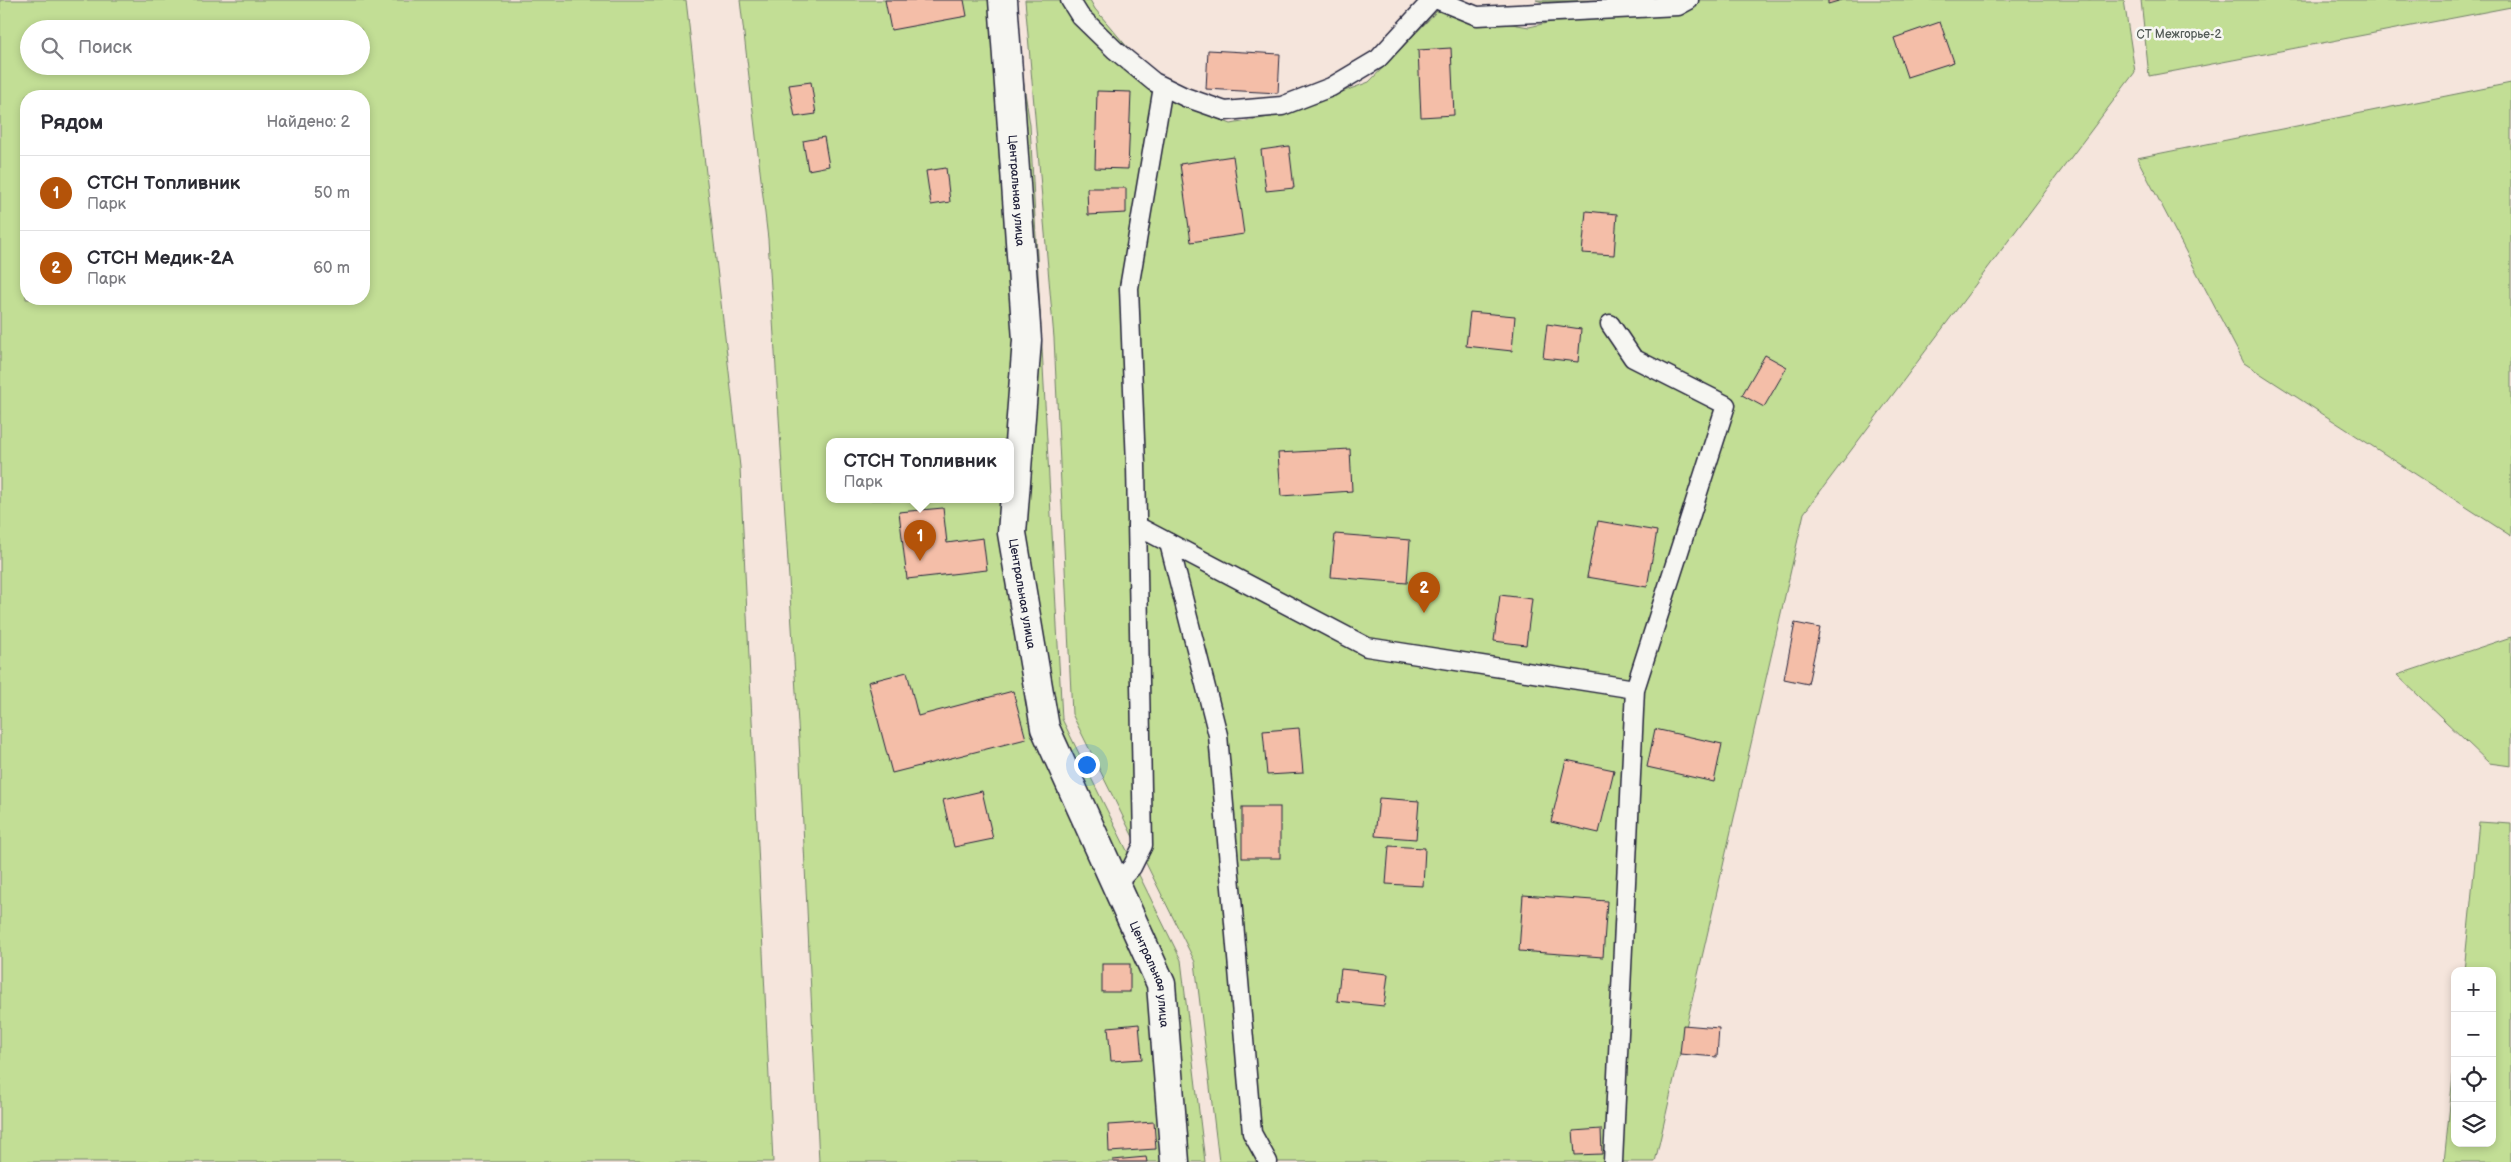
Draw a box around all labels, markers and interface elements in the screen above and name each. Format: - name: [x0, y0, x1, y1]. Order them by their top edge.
- search box: [20, 20, 370, 75]
- park label: СТ Межгорье-2: [2137, 27, 2221, 42]
- icon: search: [38, 34, 66, 62]
- text: Поиск: [78, 36, 132, 59]
- text: Рядом: [40, 110, 103, 135]
- text: Найдено: 2: [266, 113, 350, 132]
- street label: Центральная улица: [1005, 134, 1028, 247]
- text: СТСН Топливник: [87, 172, 240, 195]
- text: 1: [53, 184, 59, 203]
- text: 50 m: [314, 184, 350, 203]
- text: Парк: [87, 195, 126, 214]
- text: СТСН Медик-2А: [87, 247, 234, 270]
- text: 2: [51, 259, 61, 278]
- text: 60 m: [313, 259, 350, 278]
- text: Парк: [87, 270, 126, 289]
- popup: [826, 438, 1014, 503]
- text: СТСН Топливник: [843, 450, 997, 473]
- text: Парк: [843, 473, 882, 492]
- pin: 1: [904, 520, 936, 561]
- street label: Центральная улица: [1006, 537, 1039, 650]
- pin: 2: [1408, 572, 1440, 613]
- your location: [1074, 752, 1100, 778]
- street label: Центральная улица: [1126, 919, 1172, 1028]
- map controls: [2451, 967, 2496, 1147]
- button: +: [2451, 967, 2496, 1012]
- button: −: [2451, 1012, 2496, 1057]
- button: locate: [2451, 1057, 2496, 1102]
- button: layers: [2451, 1102, 2496, 1147]

